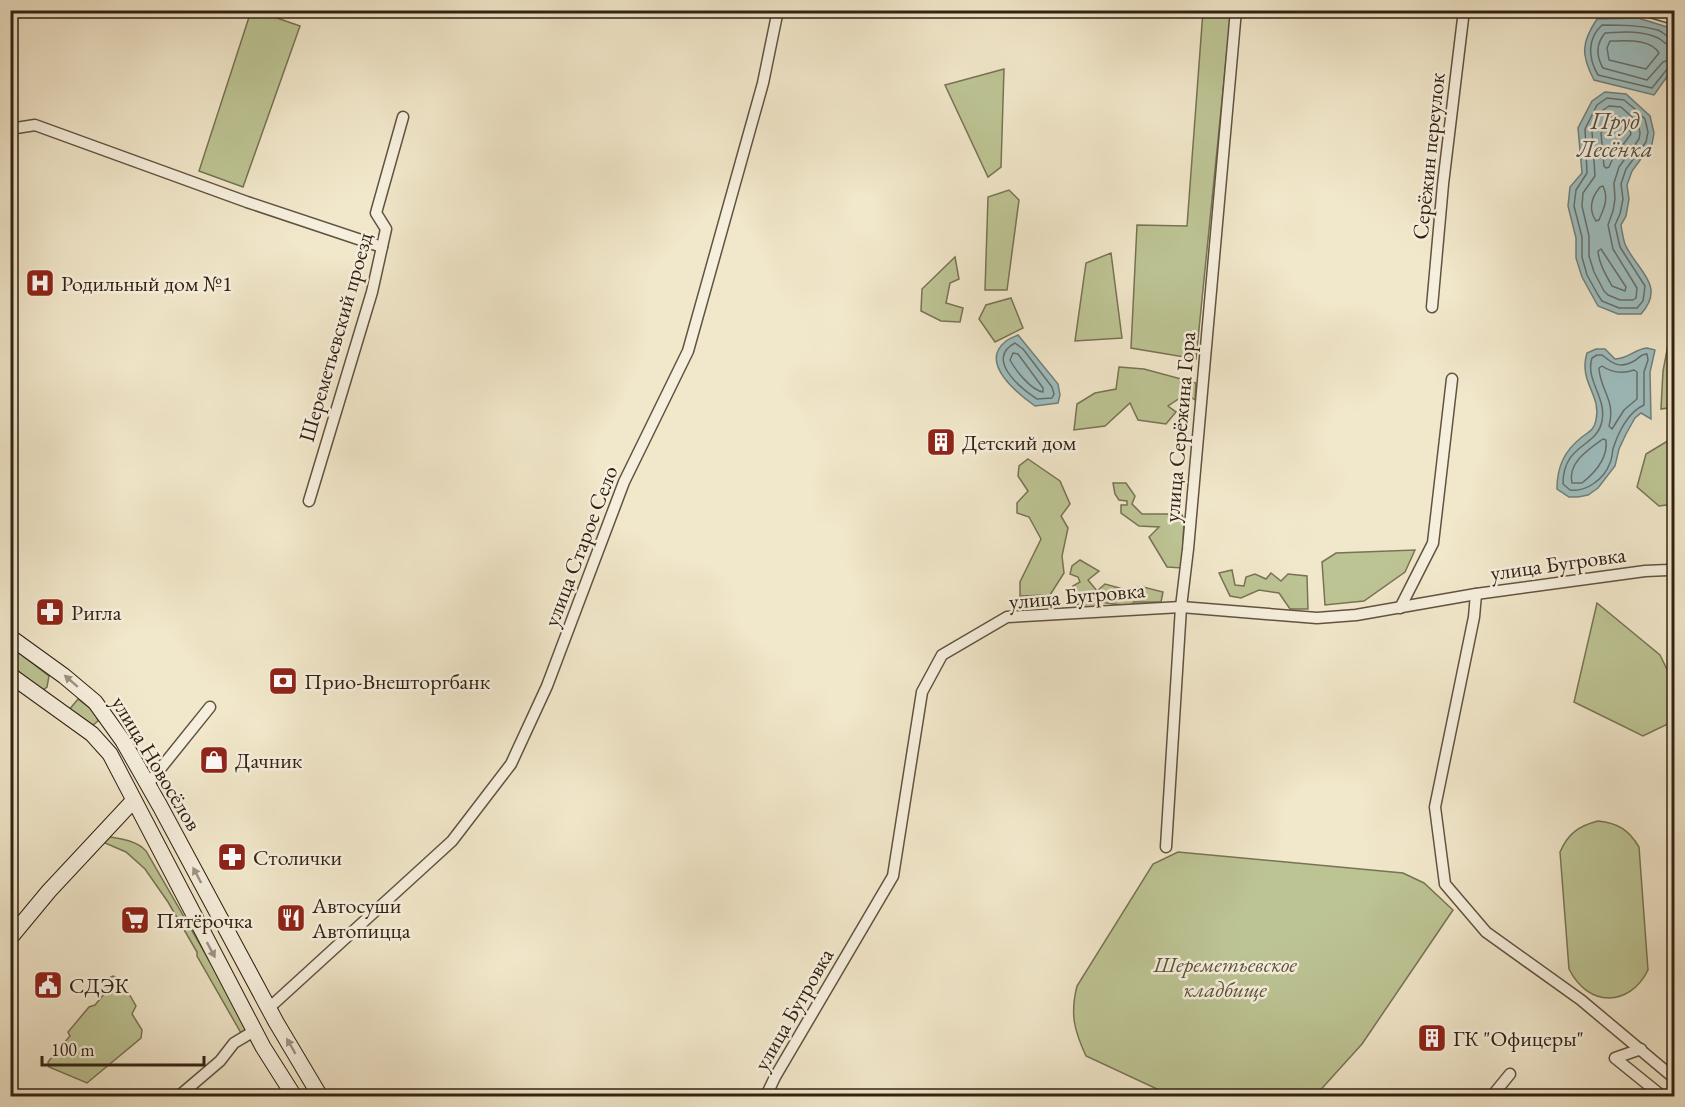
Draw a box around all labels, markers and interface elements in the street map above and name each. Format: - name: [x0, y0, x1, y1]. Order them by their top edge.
- street label: Серёжин переулок: [1405, 71, 1452, 241]
- water label: Пруд Лесёнка: [1576, 105, 1653, 164]
- street label: Шереметьевский проезд: [292, 229, 379, 445]
- hospital icon: Родильный дом №1: [24, 267, 56, 299]
- place label: Родильный дом №1: [61, 269, 233, 298]
- street label: улица Серёжина Гора: [1157, 330, 1202, 524]
- building icon: Детский дом: [925, 426, 957, 458]
- place label: Детский дом: [962, 428, 1077, 457]
- street label: улица Старое Село: [536, 461, 625, 631]
- street label: улица Бугровка: [1488, 540, 1628, 587]
- street label: улица Бугровка: [1008, 575, 1147, 616]
- pharmacy icon: Ригла: [34, 596, 66, 628]
- place label: Ригла: [71, 598, 122, 627]
- bank icon: Прио-Внешторгбанк: [267, 665, 299, 697]
- place label: Прио-Внешторгбанк: [304, 667, 491, 696]
- one-way arrow: [63, 675, 79, 688]
- street label: улица Новосёлов: [105, 690, 208, 836]
- shop icon: Дачник: [198, 744, 230, 776]
- place label: Дачник: [235, 746, 303, 775]
- pharmacy icon: Столички: [216, 841, 248, 873]
- place label: Столички: [253, 843, 343, 872]
- one-way arrow: [192, 866, 202, 883]
- place label: Автосуши Автопицца: [311, 891, 411, 945]
- restaurant icon: Автосуши Автопицца: [275, 902, 307, 934]
- supermarket icon: Пятёрочка: [119, 904, 151, 936]
- place label: Пятёрочка: [156, 906, 253, 935]
- one-way arrow: [206, 941, 216, 959]
- street label: улица Бугровка: [747, 943, 840, 1076]
- park label: Шереметьевское кладбище: [1152, 950, 1297, 1004]
- public building icon: СДЭК: [32, 969, 64, 1001]
- place label: СДЭК: [69, 971, 129, 1000]
- building icon: ГК "Офицеры": [1416, 1022, 1448, 1054]
- place label: ГК "Офицеры": [1453, 1024, 1584, 1053]
- scale bar: [42, 1029, 204, 1067]
- text: 100 m: [51, 1038, 95, 1061]
- one-way arrow: [285, 1038, 296, 1054]

